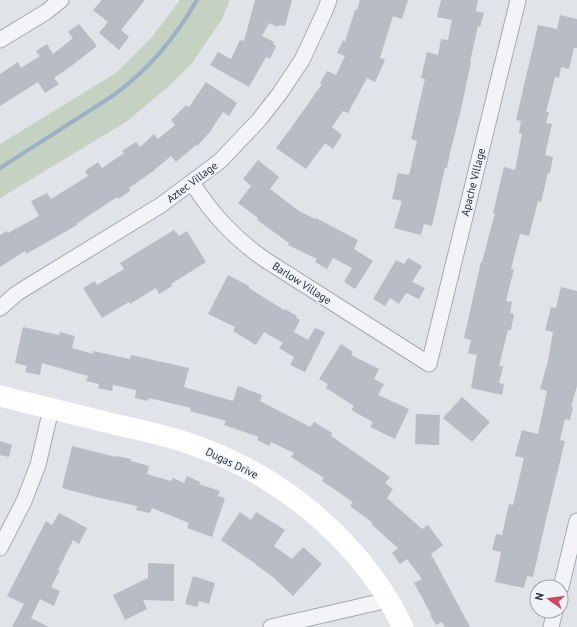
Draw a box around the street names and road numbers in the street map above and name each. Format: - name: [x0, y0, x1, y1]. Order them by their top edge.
- street label: Apache Village: [458, 146, 488, 217]
- street label: Aztec Village: [164, 158, 221, 206]
- street label: Barlow Village: [270, 259, 335, 308]
- street label: Dugas Drive: [203, 444, 261, 482]

